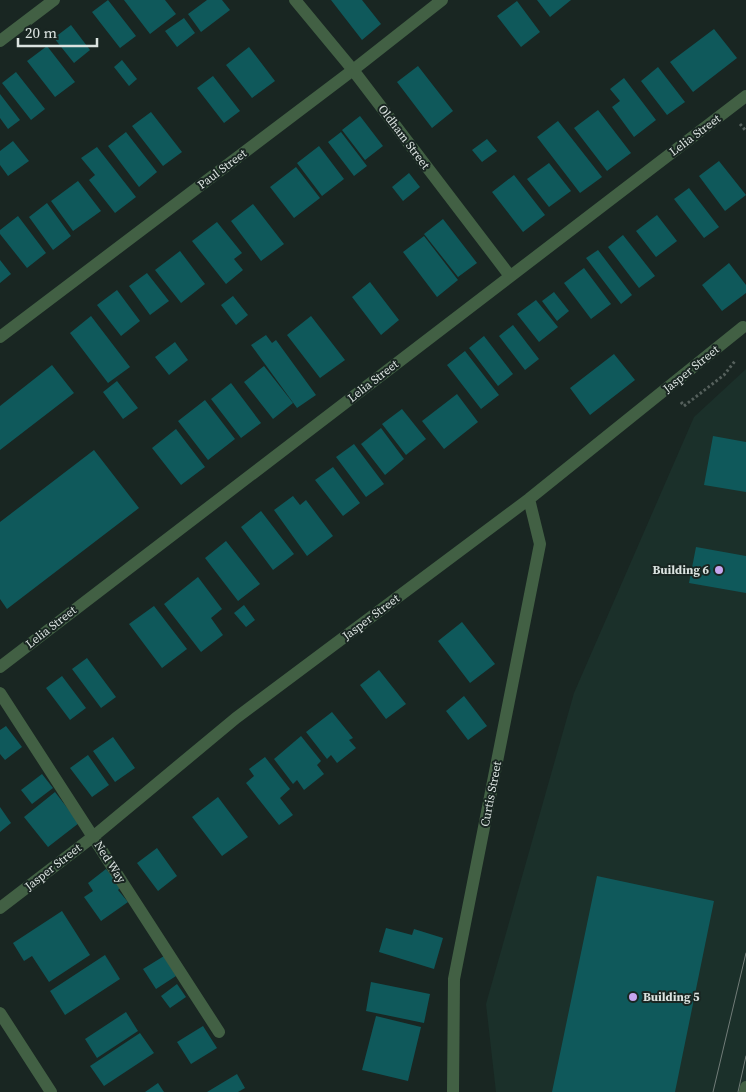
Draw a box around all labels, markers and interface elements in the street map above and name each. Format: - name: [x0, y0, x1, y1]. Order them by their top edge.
- scale bar: [18, 15, 96, 47]
- text: 20 m: [25, 22, 57, 43]
- street label: Oldham Street: [375, 102, 434, 173]
- street label: Lelia Street: [666, 110, 724, 160]
- street label: Paul Street: [194, 145, 250, 193]
- street label: Jasper Street: [659, 342, 722, 397]
- street label: Lelia Street: [344, 356, 402, 406]
- place label: Building 6: [652, 562, 709, 578]
- marker: Building 6: [713, 564, 725, 576]
- street label: Jasper Street: [338, 590, 403, 644]
- street label: Lelia Street: [22, 602, 80, 652]
- street label: Curtis Street: [477, 760, 505, 828]
- street label: Ned Way: [91, 838, 130, 887]
- street label: Jasper Street: [21, 840, 85, 895]
- place label: Building 5: [643, 989, 700, 1005]
- marker: Building 5: [627, 991, 639, 1003]

